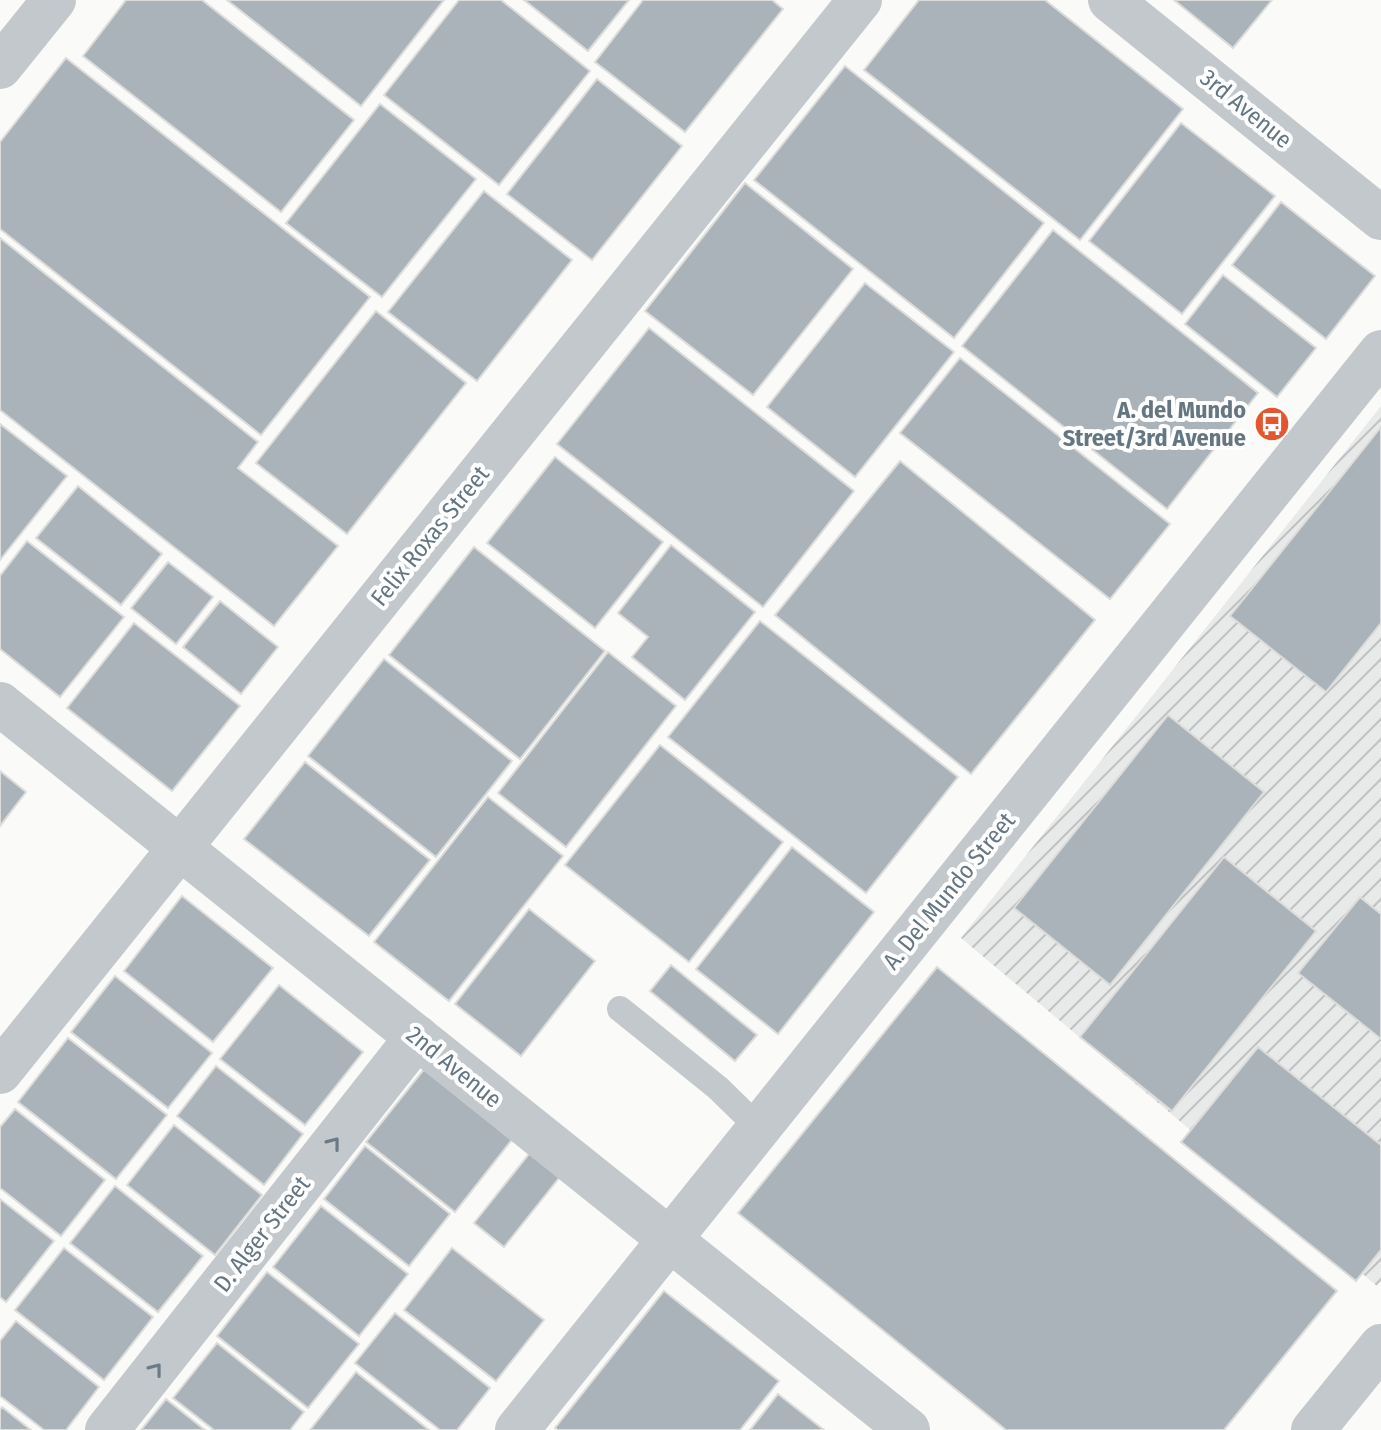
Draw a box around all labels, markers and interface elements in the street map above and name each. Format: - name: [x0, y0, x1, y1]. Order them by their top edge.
- street label: 3rd Avenue: [1195, 64, 1297, 154]
- place label: A. del Mundo Street/3rd Avenue: [1063, 396, 1246, 452]
- bus stop icon: A. del Mundo Street/3rd Avenue: [1253, 405, 1291, 443]
- street label: Felix Roxas Street: [365, 460, 495, 612]
- street label: A. Del Mundo Street: [877, 807, 1021, 975]
- street label: 2nd Avenue: [401, 1020, 507, 1114]
- one-way arrow: [324, 1138, 339, 1152]
- street label: D. Alger Street: [208, 1171, 316, 1297]
- one-way arrow: [146, 1363, 160, 1378]

